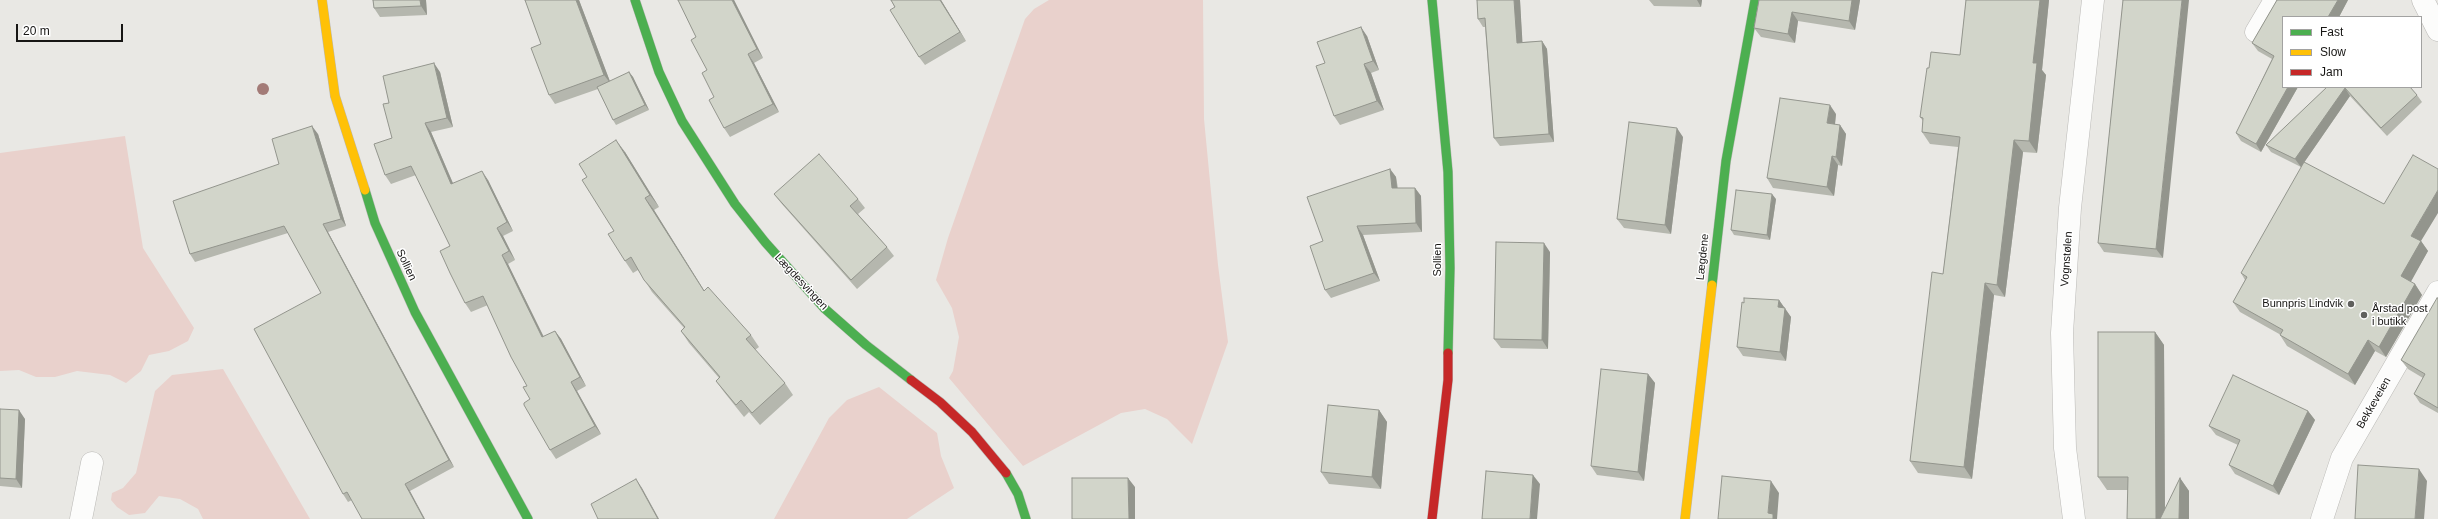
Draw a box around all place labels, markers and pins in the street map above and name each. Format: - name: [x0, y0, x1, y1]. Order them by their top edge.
- place label: Bunnpris Lindvik: [2262, 297, 2343, 311]
- marker: Bunnpris Lindvik: [2346, 299, 2356, 309]
- place label: Årstad post i butikk: [2372, 302, 2428, 328]
- marker: Årstad post i butikk: [2359, 310, 2369, 320]

